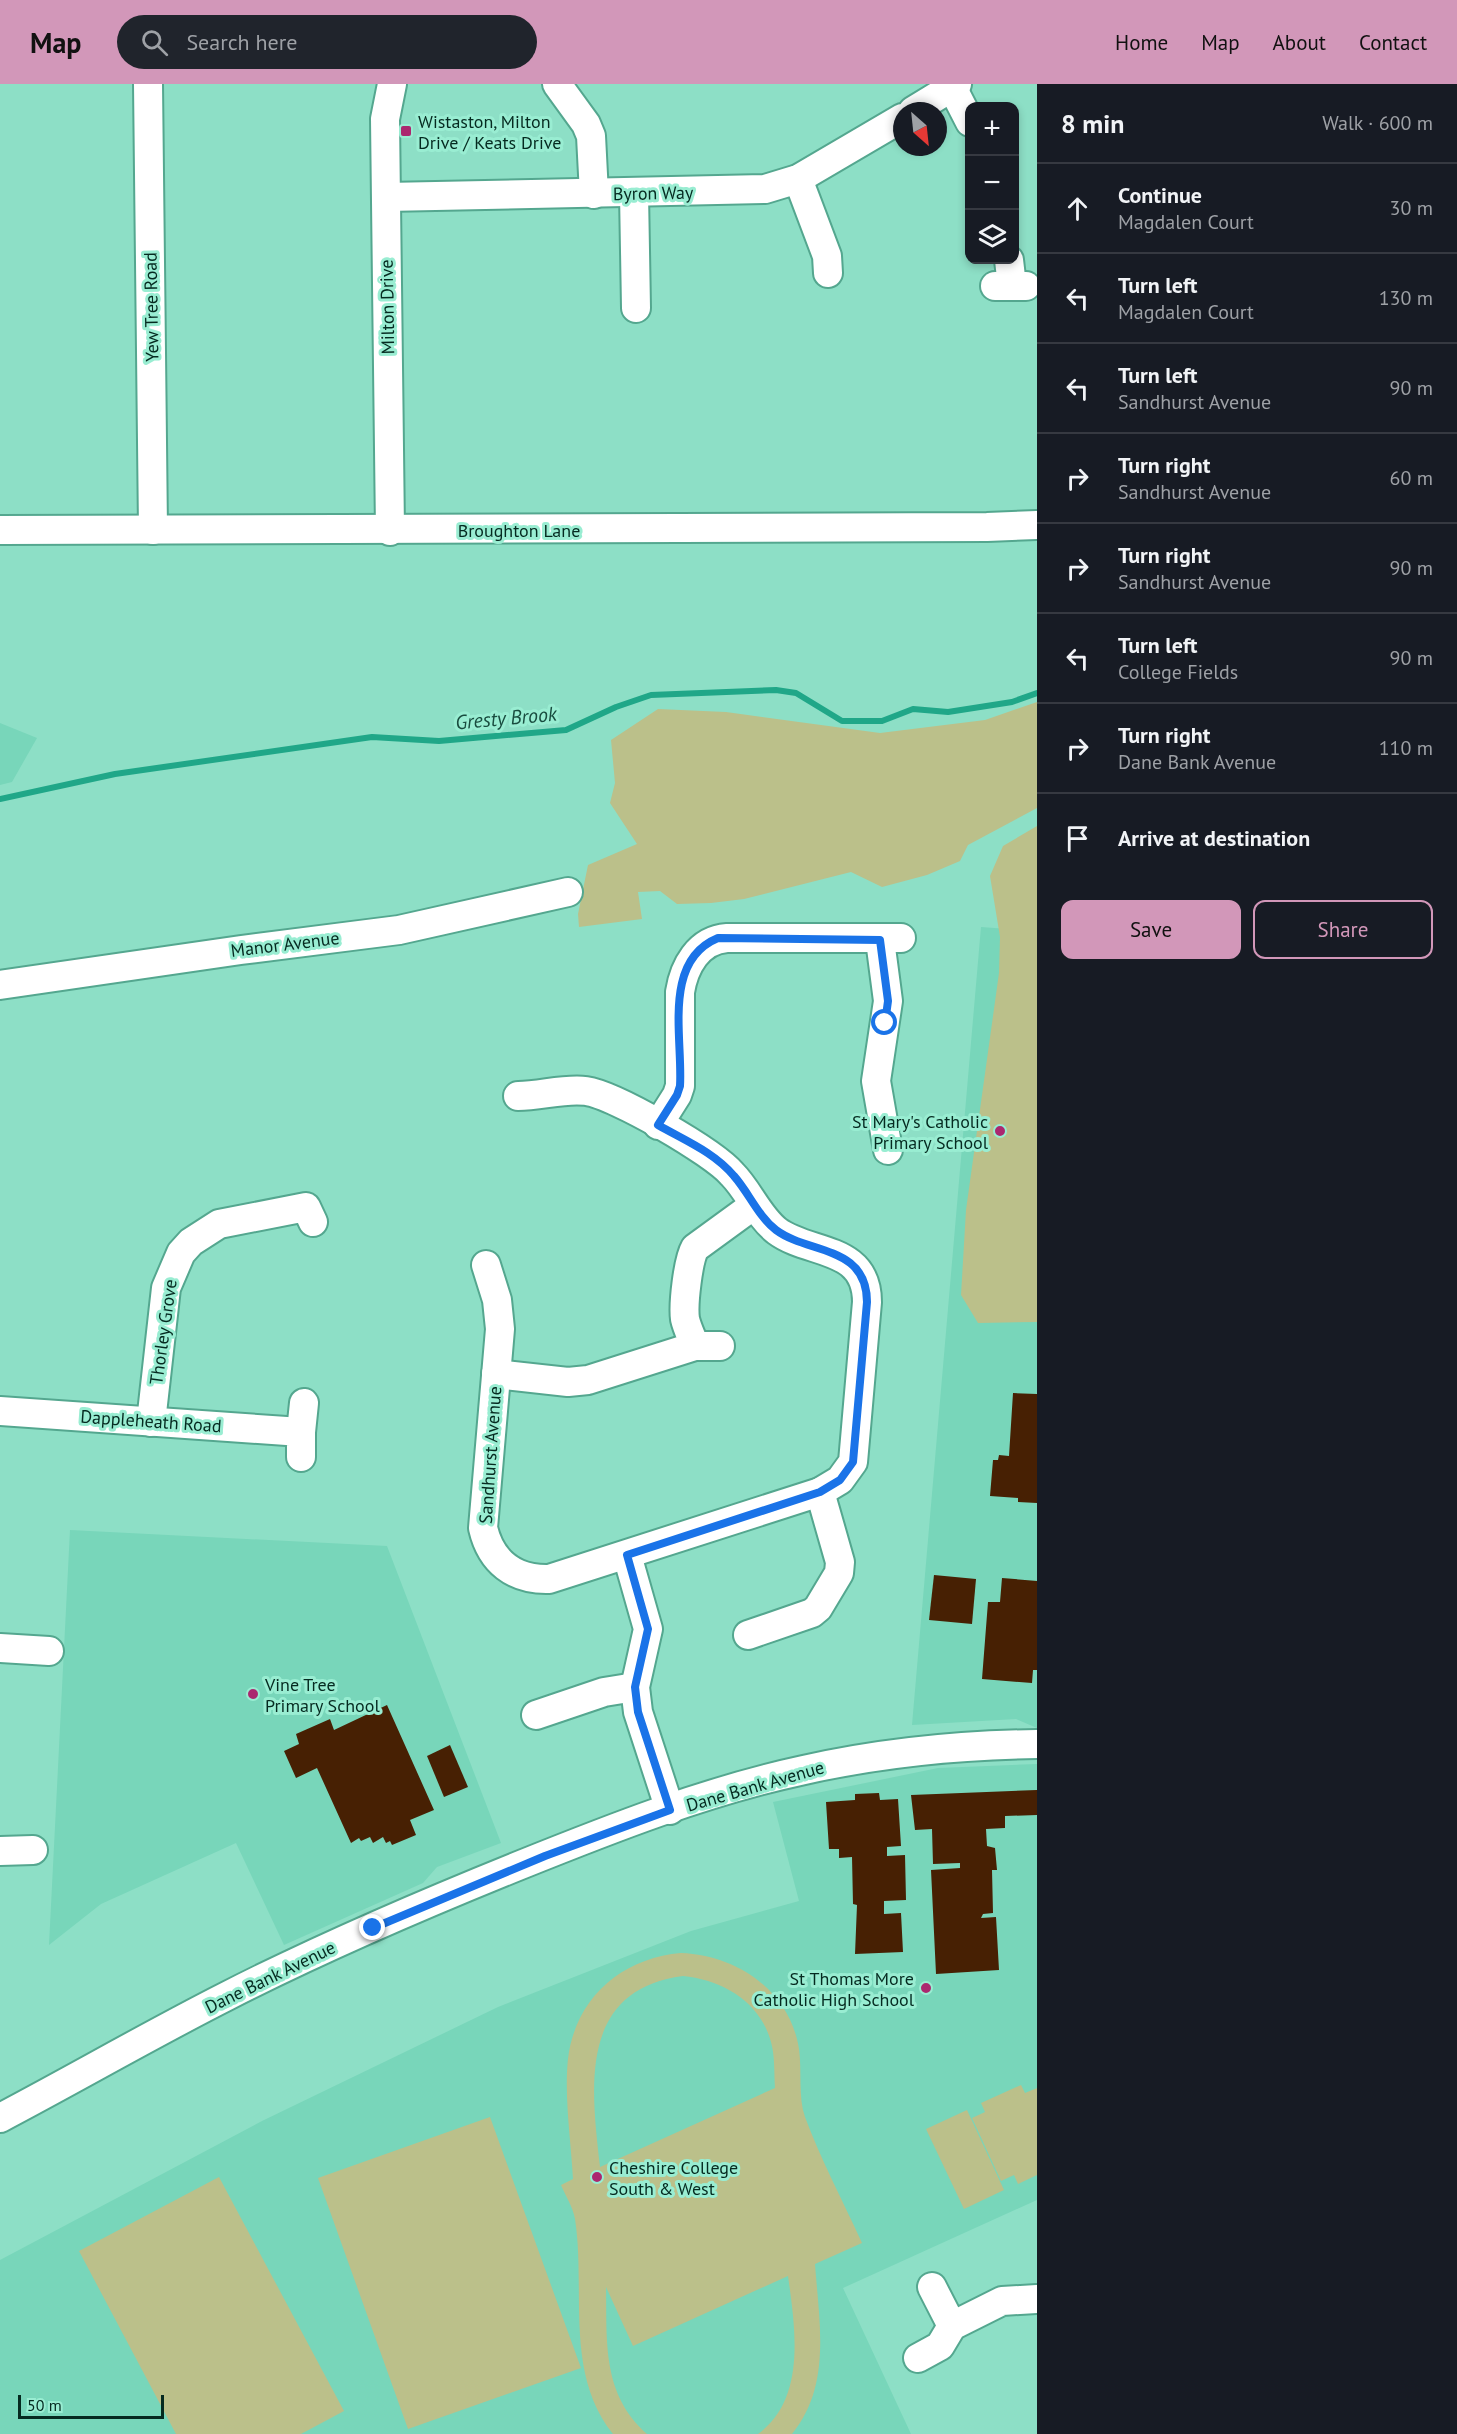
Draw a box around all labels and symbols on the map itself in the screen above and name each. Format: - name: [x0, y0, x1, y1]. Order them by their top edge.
- north arrow: [893, 102, 947, 156]
- place label: Wistaston, Milton Drive / Keats Drive: [418, 110, 561, 154]
- marker: Wistaston, Milton Drive / Keats Drive: [399, 124, 413, 138]
- street label: Byron Way: [613, 181, 694, 205]
- street label: Yew Tree Road: [139, 252, 163, 362]
- street label: Milton Drive: [375, 259, 399, 355]
- street label: Broughton Lane: [458, 519, 580, 542]
- water label: Gresty Brook: [454, 701, 559, 735]
- street label: Manor Avenue: [229, 926, 341, 962]
- route start: [871, 1009, 897, 1035]
- place label: St Mary's Catholic Primary School: [852, 1110, 989, 1154]
- marker: St Mary's Catholic Primary School: [993, 1124, 1007, 1138]
- street label: Thorley Grove: [144, 1278, 182, 1386]
- street label: Sandhurst Avenue: [474, 1385, 506, 1525]
- street label: Dappleheath Road: [80, 1405, 222, 1437]
- place label: Vine Tree Primary School: [264, 1673, 380, 1717]
- marker: Vine Tree Primary School: [246, 1687, 260, 1701]
- street label: Dane Bank Avenue: [683, 1755, 827, 1817]
- route end: [359, 1914, 385, 1940]
- street label: Dane Bank Avenue: [201, 1935, 339, 2019]
- place label: St Thomas More Catholic High School: [754, 1967, 915, 2011]
- marker: St Thomas More Catholic High School: [919, 1981, 933, 1995]
- place label: Cheshire College South & West: [609, 2156, 738, 2200]
- marker: Cheshire College South & West: [590, 2170, 604, 2184]
- scale bar: [18, 2392, 164, 2420]

